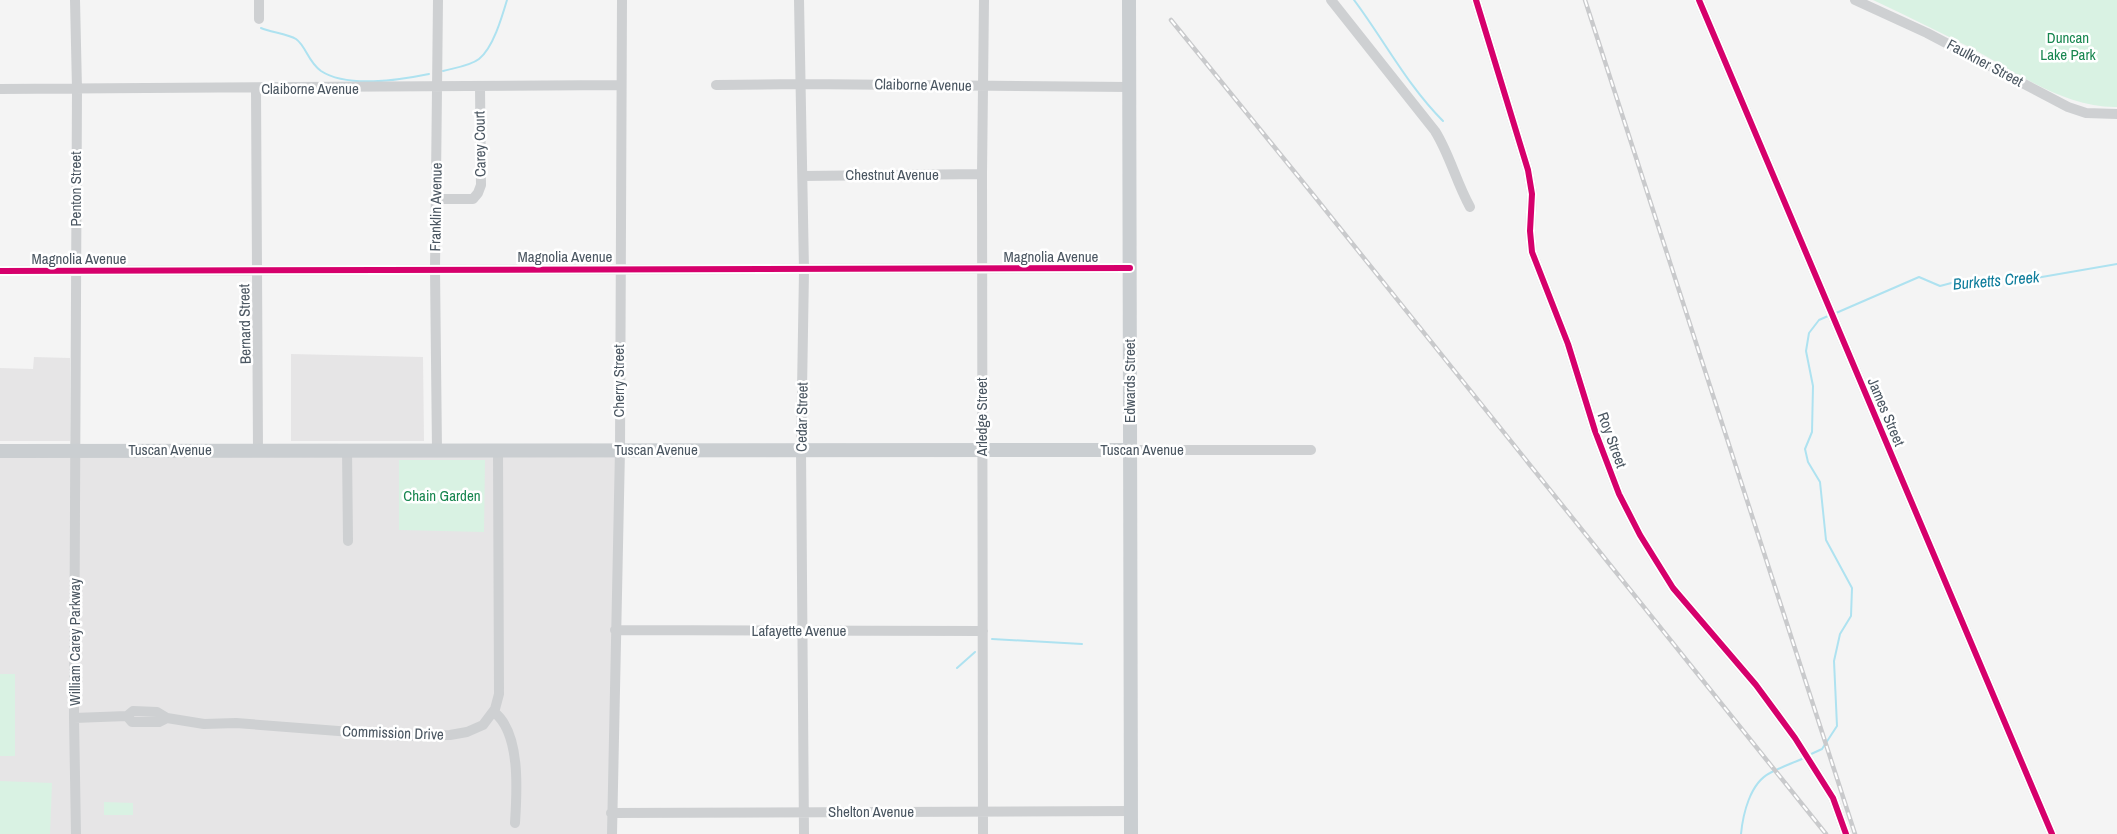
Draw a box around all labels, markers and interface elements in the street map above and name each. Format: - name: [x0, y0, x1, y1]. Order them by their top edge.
- park label: Duncan Lake Park: [2040, 27, 2097, 65]
- street label: Faulkner Street: [1943, 34, 2028, 92]
- street label: Claiborne Avenue: [874, 73, 972, 96]
- street label: Claiborne Avenue: [261, 78, 359, 99]
- street label: Carey Court: [468, 110, 491, 177]
- street label: Penton Street: [65, 151, 86, 227]
- street label: Franklin Avenue: [424, 162, 447, 252]
- street label: Chestnut Avenue: [845, 164, 939, 185]
- street label: Magnolia Avenue: [518, 246, 613, 267]
- street label: Magnolia Avenue: [1004, 246, 1099, 267]
- street label: Magnolia Avenue: [32, 248, 127, 269]
- water label: Burketts Creek: [1952, 265, 2041, 295]
- street label: Bernard Street: [233, 283, 256, 364]
- street label: Edwards Street: [1119, 338, 1140, 423]
- street label: Cherry Street: [608, 344, 629, 418]
- street label: James Street: [1863, 374, 1911, 450]
- street label: Arledge Street: [971, 377, 992, 457]
- street label: Cedar Street: [790, 381, 813, 452]
- street label: Roy Street: [1593, 409, 1632, 471]
- street label: Tuscan Avenue: [128, 439, 212, 460]
- street label: Tuscan Avenue: [614, 439, 698, 460]
- street label: Tuscan Avenue: [1100, 439, 1184, 460]
- park label: Chain Garden: [403, 485, 481, 506]
- street label: William Carey Parkway: [64, 577, 85, 706]
- street label: Lafayette Avenue: [752, 620, 847, 641]
- street label: Commission Drive: [342, 720, 444, 745]
- street label: Shelton Avenue: [828, 801, 914, 822]

